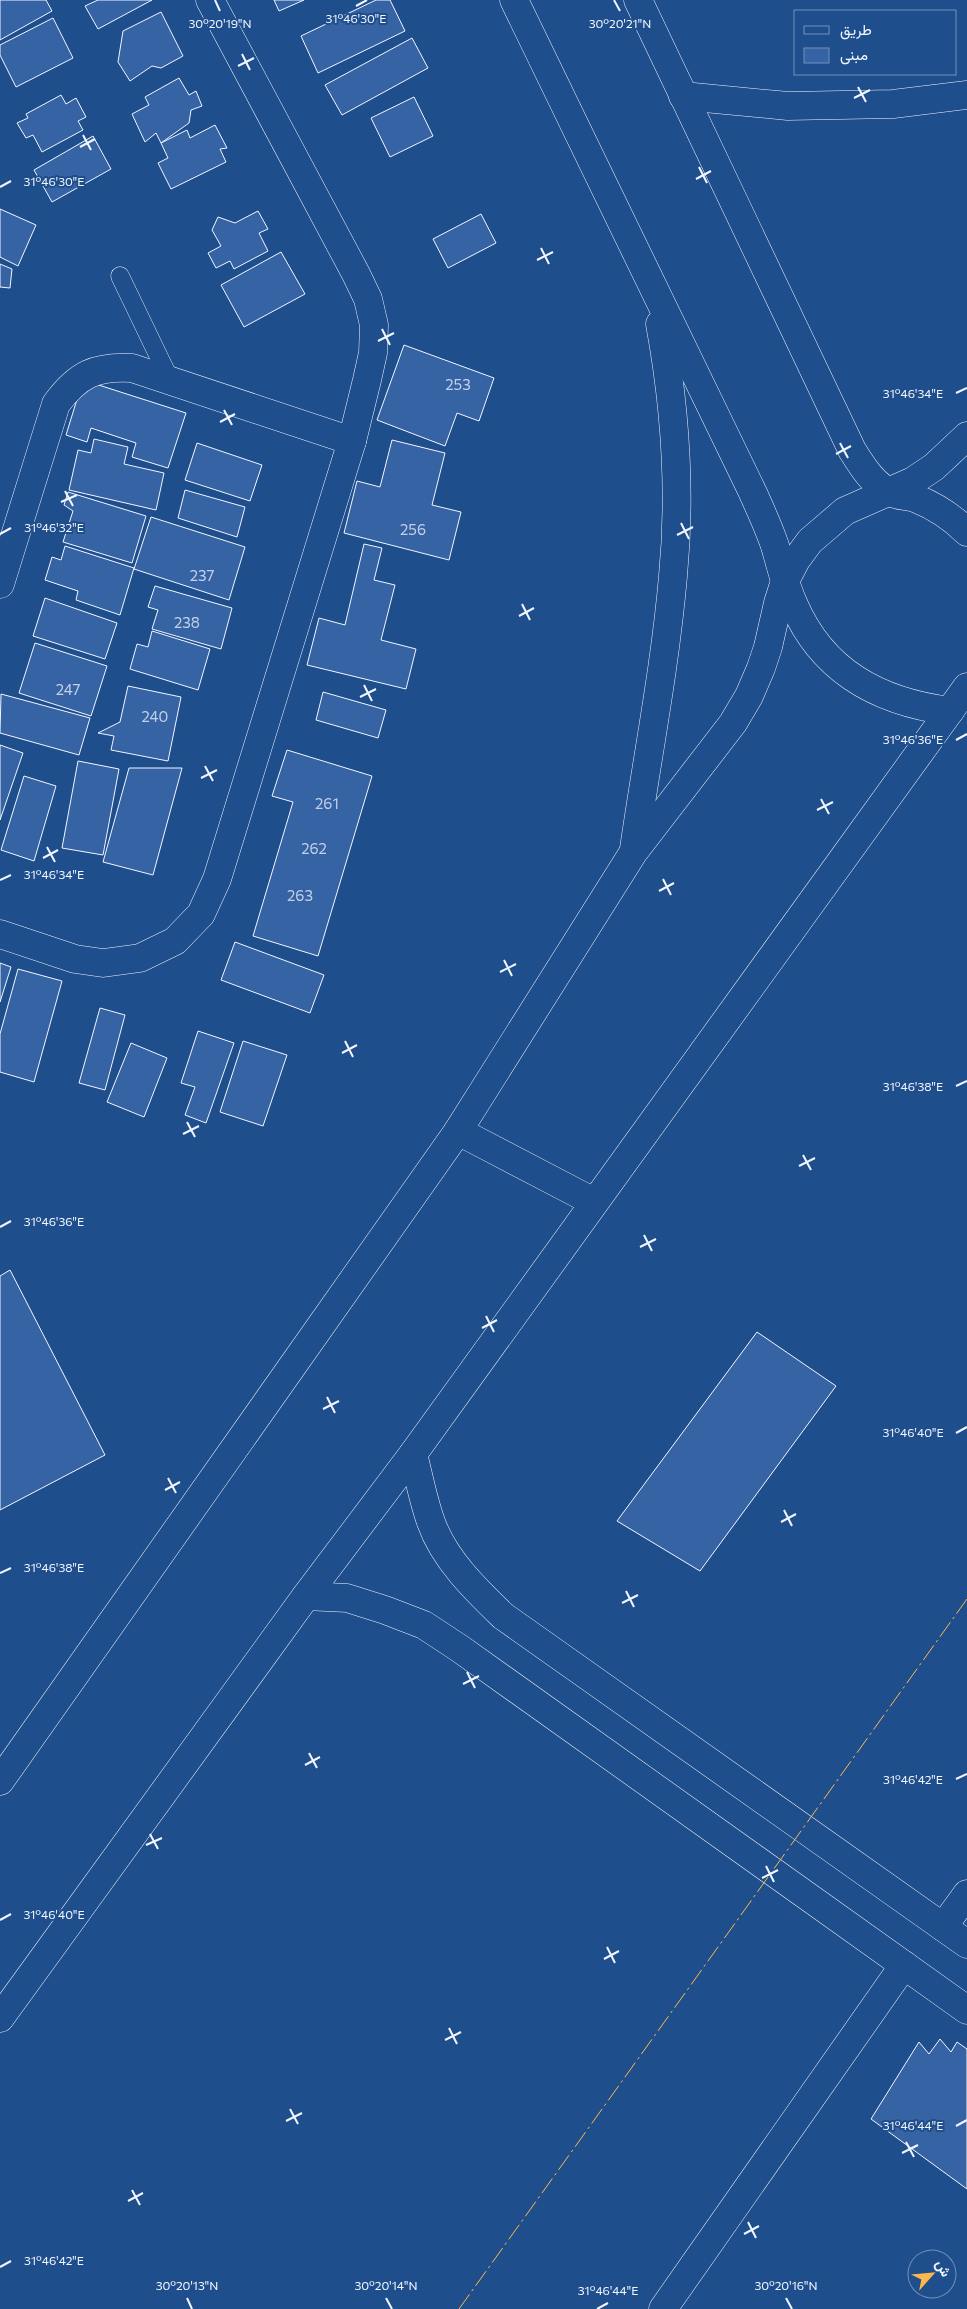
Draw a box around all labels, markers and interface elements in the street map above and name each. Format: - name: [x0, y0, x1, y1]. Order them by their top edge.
- legend: [794, 10, 957, 75]
- text: 31°46'30"E: [326, 11, 386, 25]
- text: 30°20'19"N: [188, 16, 252, 30]
- text: 30°20'21"N: [589, 16, 651, 30]
- text: طريق: [840, 20, 872, 40]
- text: مبنى: [840, 45, 868, 65]
- text: 31°46'30"E: [24, 174, 84, 188]
- house number: 253: [445, 375, 471, 393]
- text: 31°46'34"E: [883, 386, 943, 400]
- text: 31°46'32"E: [24, 520, 84, 534]
- house number: 256: [400, 520, 426, 538]
- house number: 237: [190, 566, 214, 584]
- house number: 238: [174, 613, 200, 631]
- house number: 247: [56, 680, 80, 698]
- house number: 240: [142, 707, 168, 725]
- text: 31°46'36"E: [883, 732, 943, 746]
- house number: 261: [315, 794, 339, 812]
- house number: 262: [301, 839, 327, 857]
- text: 31°46'34"E: [24, 867, 84, 881]
- house number: 263: [287, 886, 313, 904]
- text: 31°46'38"E: [883, 1079, 943, 1093]
- text: 31°46'36"E: [24, 1214, 84, 1228]
- text: 31°46'40"E: [882, 1425, 944, 1439]
- text: 31°46'38"E: [24, 1560, 84, 1574]
- text: 31°46'42"E: [883, 1772, 943, 1786]
- text: 31°46'40"E: [23, 1907, 85, 1921]
- text: 31°46'44"E: [883, 2118, 943, 2132]
- north arrow: [907, 2249, 957, 2299]
- text: 31°46'42"E: [24, 2253, 84, 2267]
- text: ش: [932, 2257, 956, 2280]
- text: 30°20'13"N: [156, 2278, 218, 2292]
- text: 30°20'14"N: [354, 2278, 418, 2292]
- text: 30°20'16"N: [754, 2278, 818, 2292]
- text: 31°46'44"E: [578, 2283, 638, 2297]

